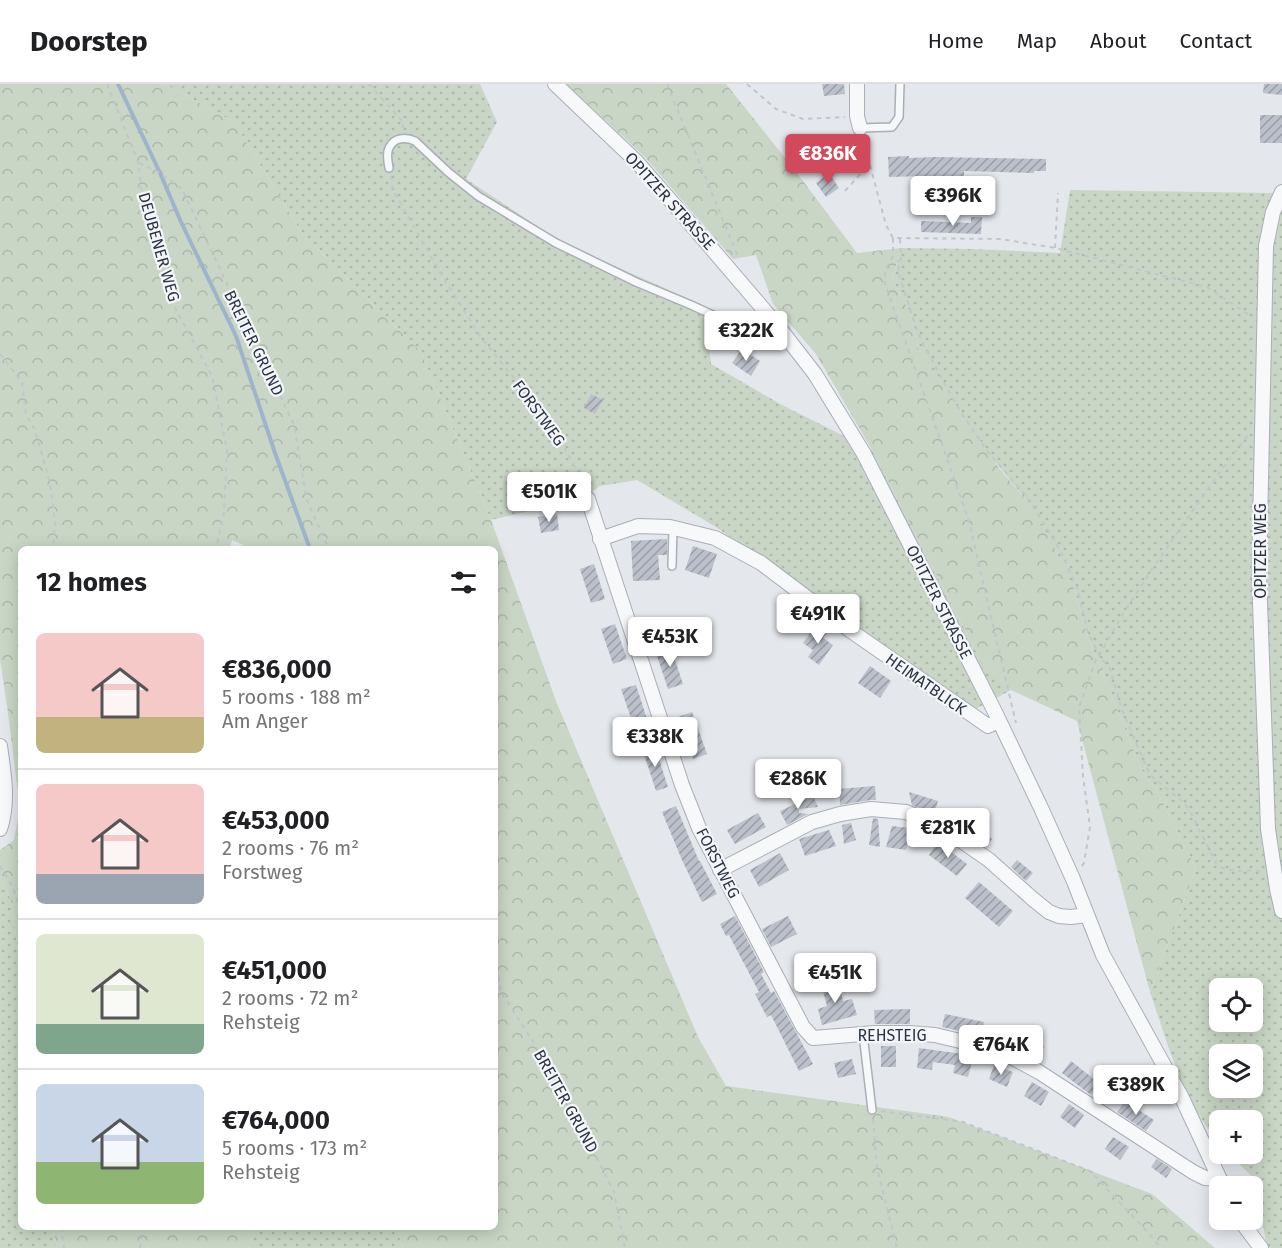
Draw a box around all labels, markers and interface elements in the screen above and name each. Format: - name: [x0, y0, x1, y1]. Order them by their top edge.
- text: Doorstep: [30, 25, 148, 58]
- text: Home: [928, 28, 984, 54]
- text: Map: [1017, 28, 1057, 54]
- text: About: [1090, 28, 1147, 54]
- text: Contact: [1180, 28, 1252, 54]
- pin: €836K: [786, 134, 870, 185]
- text: €836K: [799, 141, 857, 165]
- street label: OPITZER STRASSE: [621, 148, 719, 254]
- pin: €396K: [911, 176, 995, 227]
- text: €396K: [924, 183, 982, 207]
- street label: DEUBENER WEG: [134, 190, 184, 304]
- street label: BREITER GRUND: [220, 287, 288, 399]
- pin: €322K: [704, 311, 788, 362]
- text: €322K: [718, 318, 774, 342]
- street label: FORSTWEG: [509, 376, 569, 450]
- pin: €501K: [507, 472, 591, 523]
- text: €501K: [521, 479, 577, 503]
- street label: OPITZER WEG: [1251, 503, 1270, 599]
- street label: OPITZER STRASSE: [902, 542, 976, 662]
- icon: filters: [447, 566, 480, 599]
- text: 12 homes: [36, 567, 147, 598]
- pin: €491K: [776, 594, 860, 645]
- text: €491K: [791, 601, 845, 625]
- pin: €453K: [628, 617, 712, 668]
- text: €453K: [642, 624, 698, 648]
- street label: HEIMATBLICK: [882, 649, 970, 719]
- text: €836,000: [222, 654, 332, 685]
- icon: home: [84, 657, 156, 729]
- text: 5 rooms · 188 m²: [222, 685, 371, 709]
- text: Am Anger: [222, 709, 308, 733]
- pin: €338K: [613, 717, 697, 768]
- text: €338K: [627, 724, 683, 748]
- pin: €286K: [756, 759, 840, 810]
- text: €286K: [769, 766, 827, 790]
- text: €453,000: [222, 805, 330, 836]
- icon: home: [84, 808, 156, 880]
- pin: €281K: [906, 808, 990, 859]
- text: €281K: [921, 815, 975, 839]
- street label: FORSTWEG: [692, 825, 744, 901]
- text: 2 rooms · 76 m²: [222, 836, 359, 860]
- text: Forstweg: [222, 860, 302, 884]
- pin: €451K: [793, 953, 877, 1004]
- text: €451,000: [222, 955, 327, 986]
- icon: home: [84, 958, 156, 1030]
- text: €451K: [808, 960, 862, 984]
- map controls: [1209, 978, 1263, 1230]
- button: locate: [1209, 978, 1263, 1032]
- text: 2 rooms · 72 m²: [222, 986, 358, 1010]
- text: Rehsteig: [222, 1010, 300, 1034]
- pin: €764K: [959, 1025, 1043, 1076]
- street label: REHSTEIG: [857, 1026, 927, 1045]
- text: €764K: [973, 1032, 1029, 1056]
- button: layers: [1209, 1044, 1263, 1098]
- street label: BREITER GRUND: [530, 1046, 602, 1156]
- pin: €389K: [1094, 1065, 1178, 1116]
- text: €389K: [1107, 1072, 1165, 1096]
- text: €764,000: [222, 1105, 330, 1136]
- icon: home: [84, 1108, 156, 1180]
- button: +: [1209, 1110, 1263, 1164]
- text: 5 rooms · 173 m²: [222, 1136, 367, 1160]
- text: Rehsteig: [222, 1160, 300, 1184]
- button: −: [1209, 1176, 1263, 1230]

